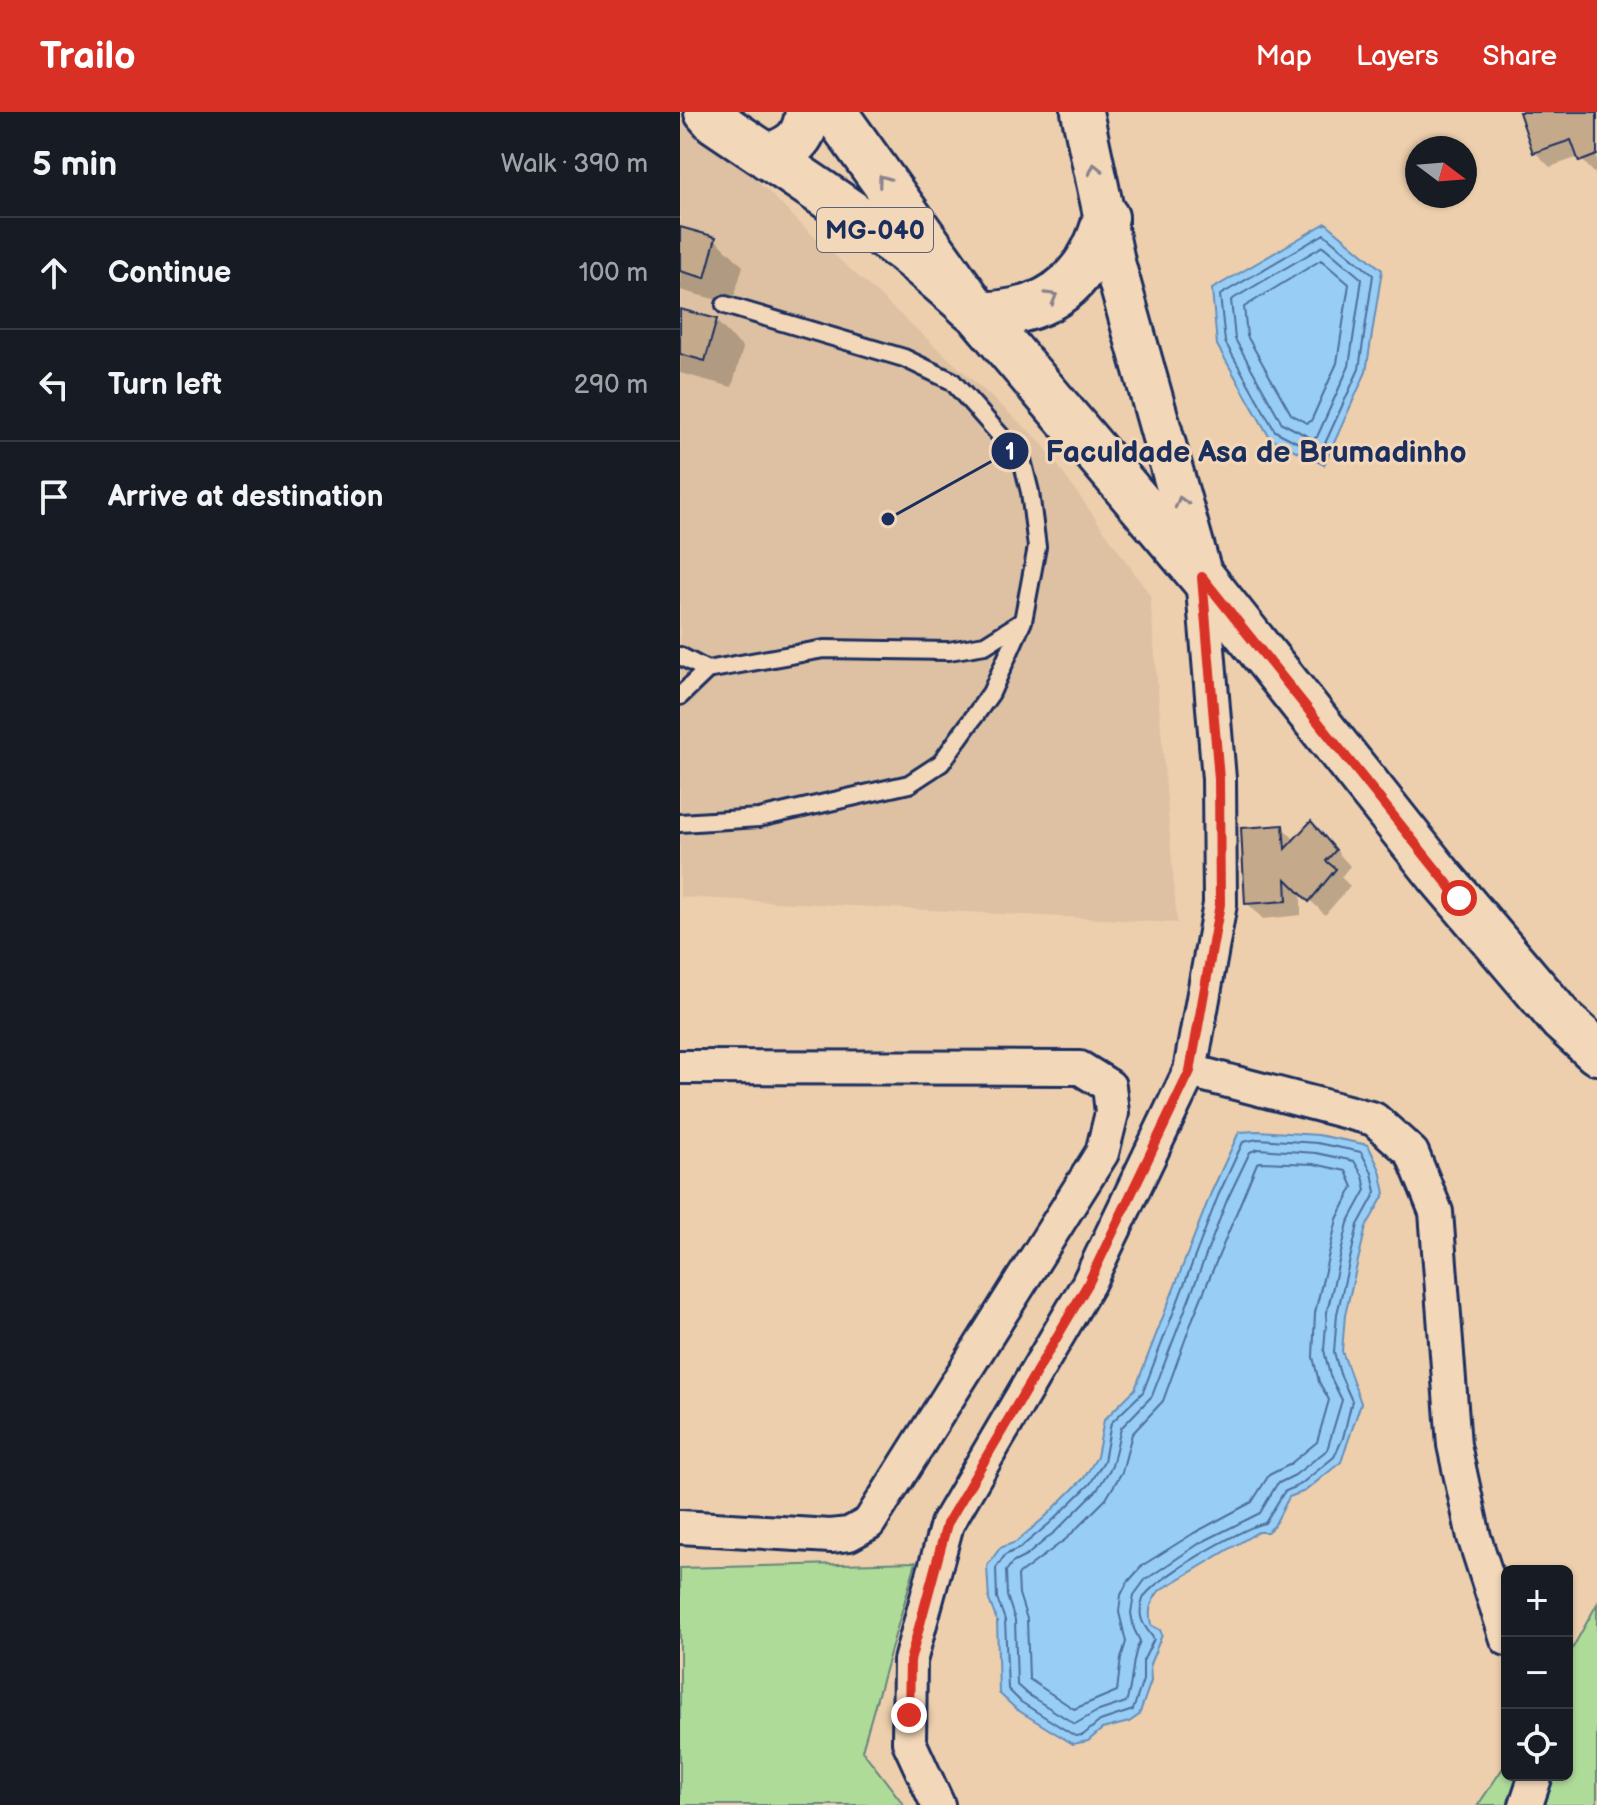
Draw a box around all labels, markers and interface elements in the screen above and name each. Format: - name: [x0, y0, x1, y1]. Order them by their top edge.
- text: Trailo: [40, 34, 136, 79]
- text: Map: [1256, 40, 1312, 73]
- text: Layers: [1356, 40, 1439, 73]
- text: Share: [1483, 40, 1557, 73]
- north arrow: [1405, 136, 1477, 208]
- text: 5 min: [32, 144, 117, 185]
- text: Walk · 390 m: [501, 149, 648, 180]
- one-way arrow: [1087, 163, 1104, 176]
- one-way arrow: [878, 174, 892, 189]
- road number: MG-040: [817, 208, 933, 252]
- icon: ahead: [32, 251, 76, 295]
- text: Continue: [108, 255, 231, 291]
- text: 100 m: [579, 258, 648, 289]
- one-way arrow: [1043, 291, 1057, 307]
- icon: left: [32, 363, 76, 407]
- text: Turn left: [108, 367, 222, 403]
- text: 290 m: [574, 370, 648, 401]
- callout: Faculdade Asa de Brumadinho: [990, 424, 1483, 478]
- text: Faculdade Asa de Brumadinho: [1045, 435, 1467, 471]
- text: 1: [1005, 438, 1015, 467]
- icon: arrive: [32, 475, 76, 519]
- text: Arrive at destination: [108, 479, 384, 515]
- one-way arrow: [1174, 496, 1190, 510]
- route start: [1441, 880, 1477, 916]
- map controls: [1501, 1565, 1573, 1781]
- button: +: [1501, 1565, 1573, 1637]
- button: −: [1501, 1637, 1573, 1709]
- route end: [891, 1697, 927, 1733]
- button: locate: [1501, 1709, 1573, 1781]

